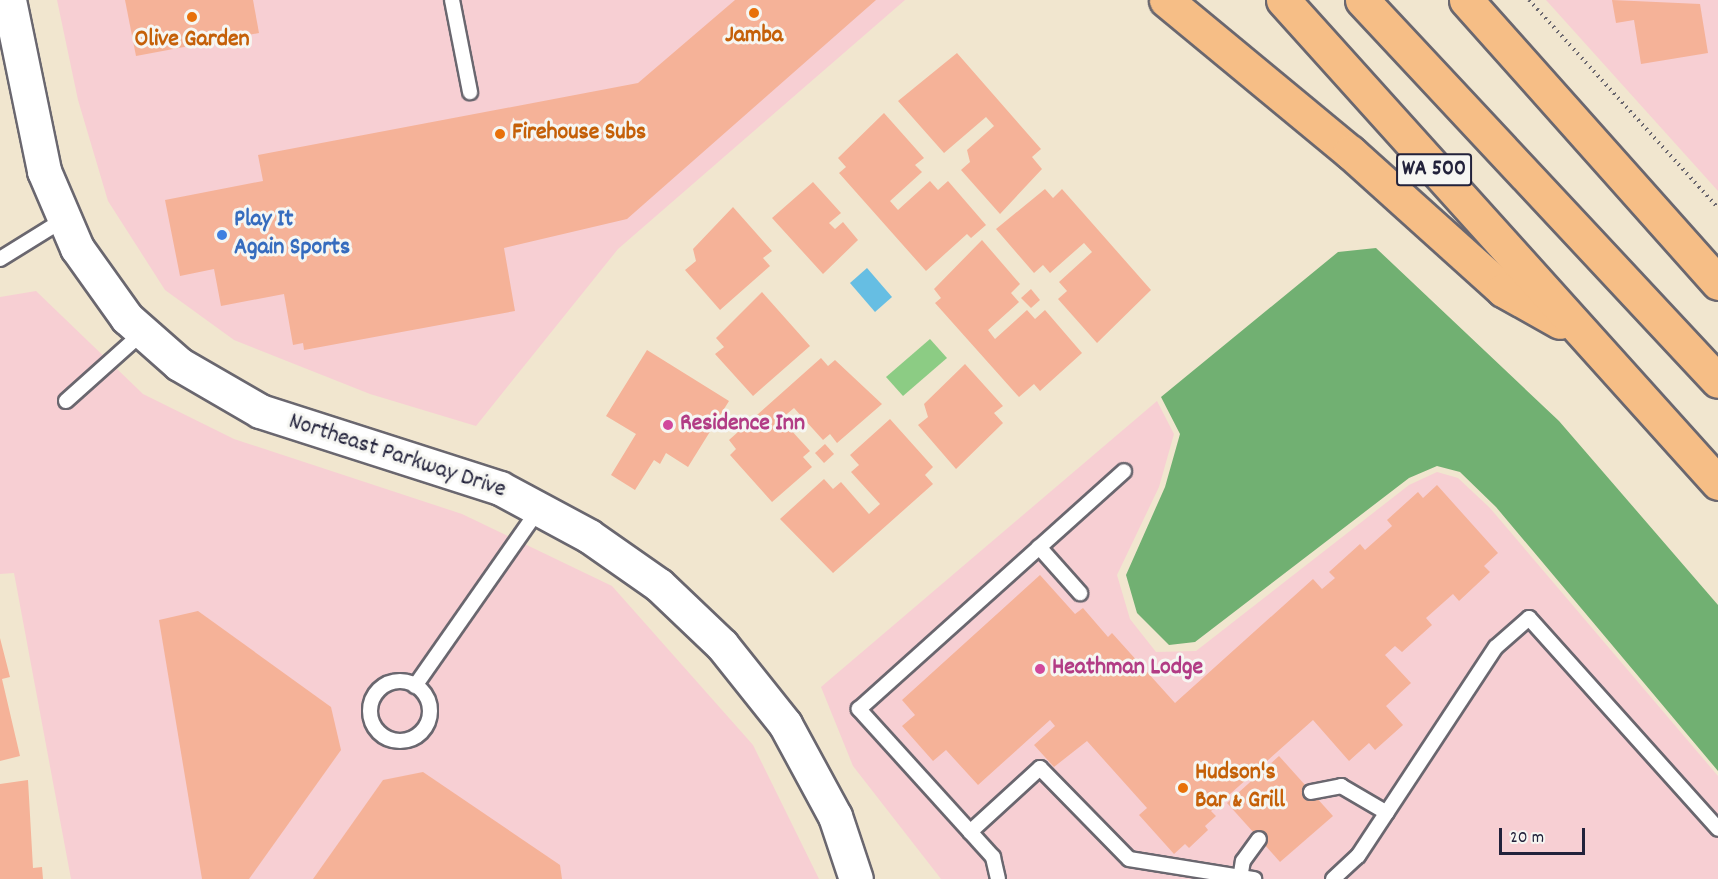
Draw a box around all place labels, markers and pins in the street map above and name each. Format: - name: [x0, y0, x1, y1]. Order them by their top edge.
- marker: Jamba: [747, 6, 761, 20]
- marker: Olive Garden: [185, 10, 199, 24]
- place label: Jamba: [725, 23, 783, 51]
- place label: Olive Garden: [134, 27, 250, 55]
- place label: Firehouse Subs: [512, 120, 646, 148]
- marker: Firehouse Subs: [493, 127, 507, 141]
- place label: Play It Again Sports: [234, 207, 350, 263]
- marker: Play It Again Sports: [215, 228, 229, 242]
- place label: Residence Inn: [680, 411, 805, 439]
- marker: Residence Inn: [661, 418, 675, 432]
- place label: Heathman Lodge: [1052, 655, 1203, 683]
- marker: Heathman Lodge: [1033, 662, 1047, 676]
- place label: Hudson's Bar & Grill: [1195, 760, 1285, 816]
- marker: Hudson's Bar & Grill: [1176, 781, 1190, 795]

